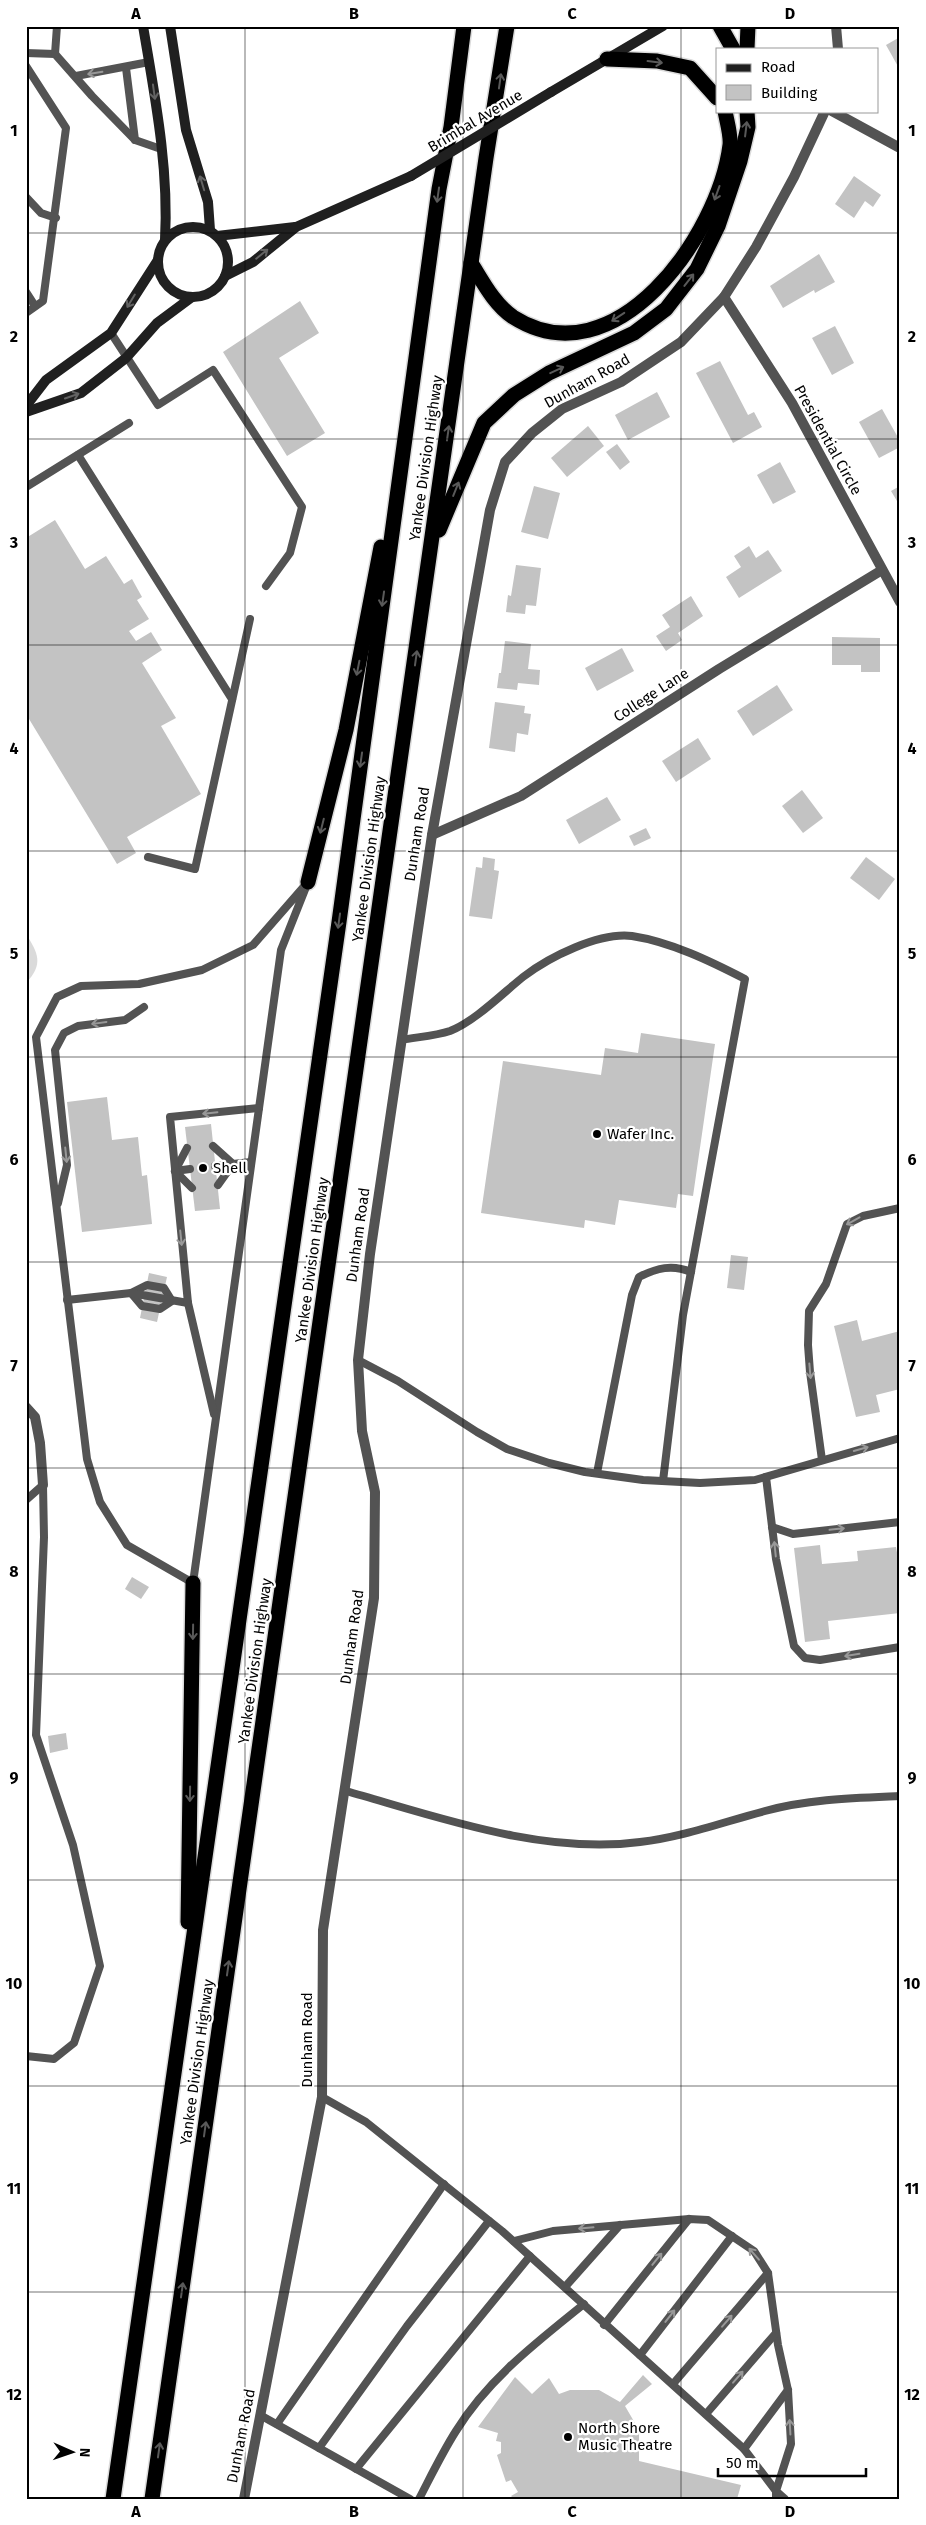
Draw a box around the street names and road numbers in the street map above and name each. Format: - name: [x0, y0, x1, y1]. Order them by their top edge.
- street label: Brimbal Avenue: [425, 86, 525, 156]
- street label: Dunham Road: [541, 350, 633, 412]
- street label: Yankee Division Highway: [405, 373, 447, 542]
- street label: Presidential Circle: [790, 382, 866, 498]
- street label: College Lane: [610, 664, 692, 726]
- street label: Yankee Division Highway: [348, 774, 390, 943]
- street label: Dunham Road: [401, 785, 433, 883]
- street label: Yankee Division Highway: [291, 1175, 333, 1344]
- street label: Dunham Road: [342, 1186, 374, 1284]
- street label: Yankee Division Highway: [234, 1576, 276, 1745]
- street label: Dunham Road: [336, 1588, 368, 1686]
- street label: Yankee Division Highway: [176, 1977, 218, 2146]
- street label: Dunham Road: [298, 1992, 316, 2088]
- street label: Dunham Road: [223, 2387, 259, 2485]

